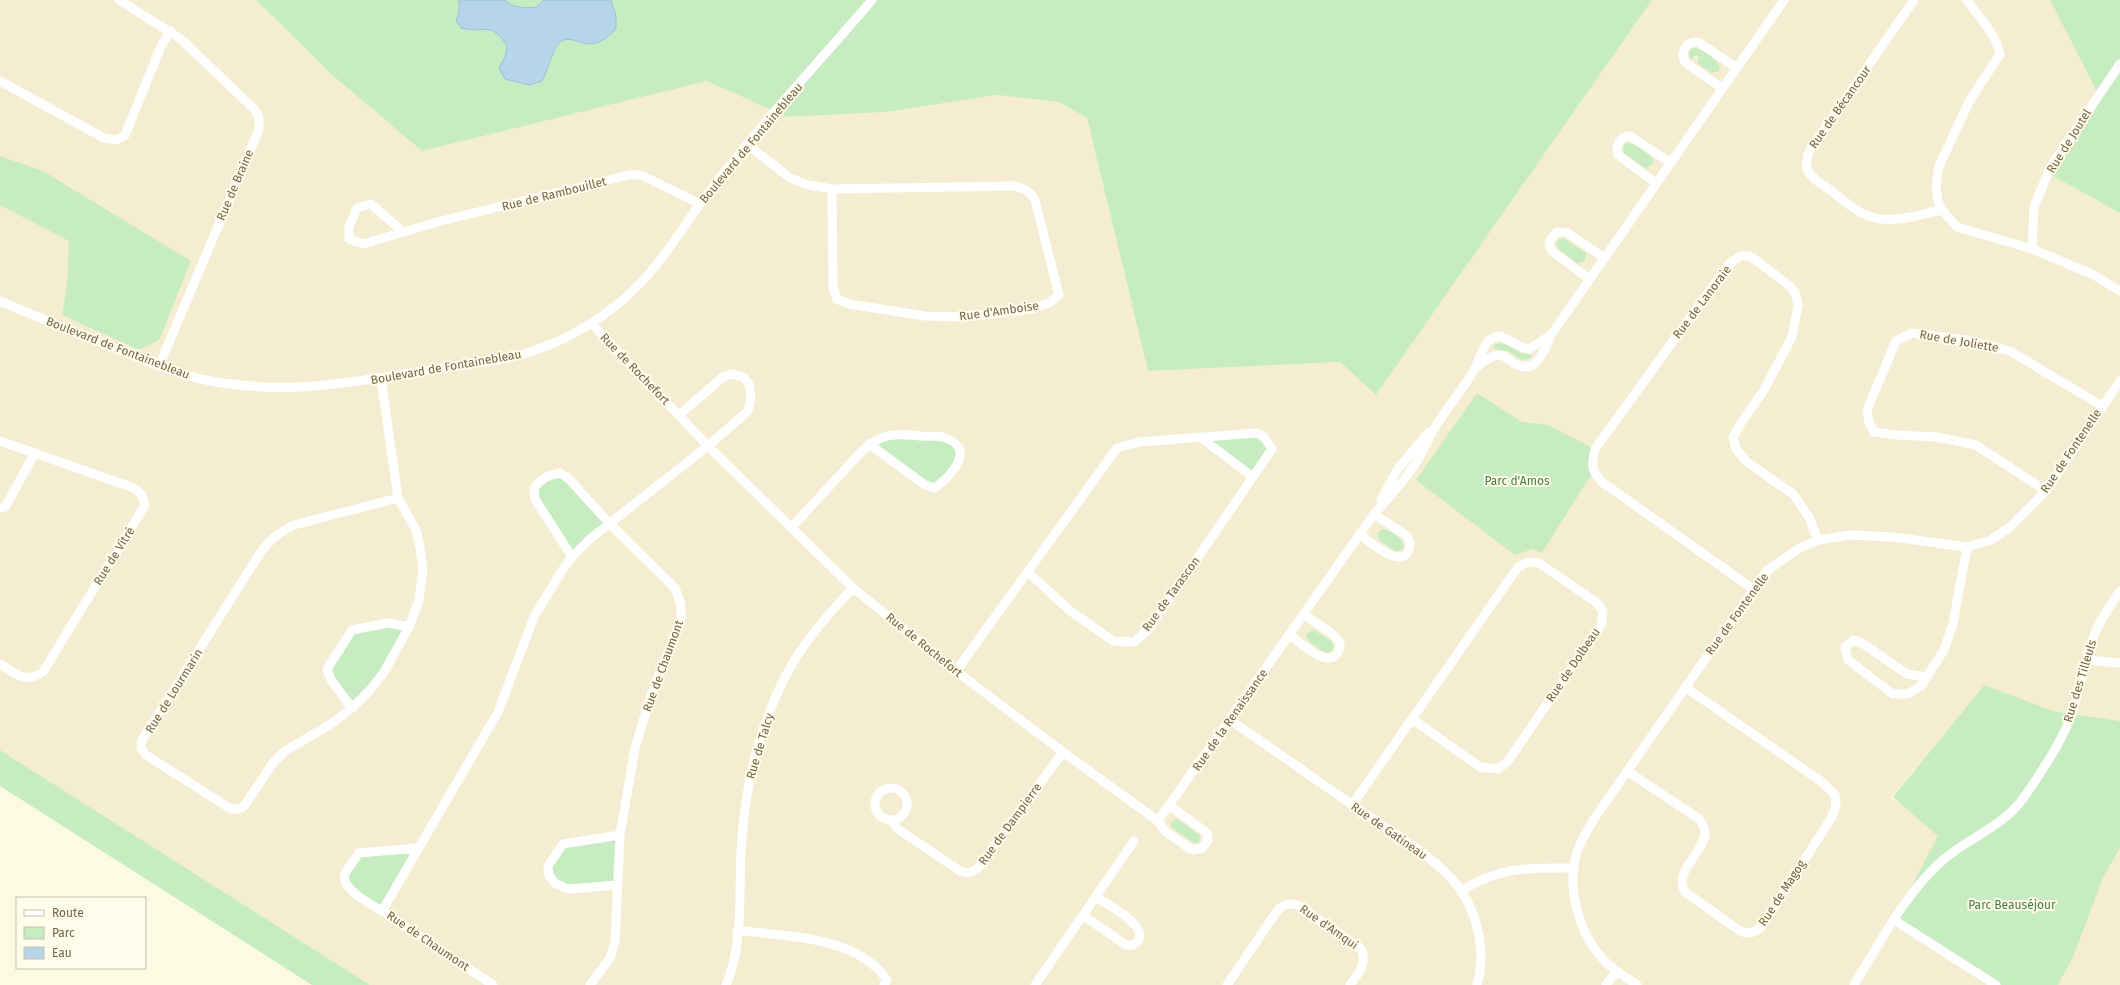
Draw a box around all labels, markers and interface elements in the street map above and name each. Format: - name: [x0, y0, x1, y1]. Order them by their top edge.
- street label: Rue de Bécancour: [1806, 63, 1874, 151]
- street label: Boulevard de Fontainebleau: [697, 80, 805, 206]
- street label: Rue de Joutel: [2044, 106, 2094, 176]
- street label: Rue de Braine: [214, 147, 256, 223]
- street label: Rue de Rambouillet: [500, 174, 608, 214]
- street label: Rue de Lanoraie: [1670, 263, 1734, 341]
- street label: Rue d'Amboise: [958, 298, 1040, 324]
- street label: Boulevard de Fontainebleau: [44, 314, 192, 382]
- street label: Rue de Joliette: [1918, 327, 2000, 355]
- street label: Rue de Rochefort: [597, 330, 673, 408]
- street label: Boulevard de Fontainebleau: [370, 347, 522, 387]
- street label: Rue de Fontenelle: [2038, 406, 2104, 496]
- park label: Parc d'Amos: [1484, 474, 1550, 488]
- street label: Rue de Vitré: [91, 524, 137, 588]
- street label: Rue de Tarascon: [1139, 554, 1203, 634]
- street label: Rue de Fontenelle: [1702, 570, 1772, 658]
- street label: Rue de Rochefort: [883, 610, 965, 680]
- street label: Rue de Chaumont: [640, 618, 686, 714]
- street label: Rue de Dolbeau: [1543, 625, 1603, 705]
- street label: Rue des Tilleuls: [2061, 638, 2099, 724]
- street label: Rue de Lourmarin: [142, 646, 206, 736]
- street label: Rue de la Renaissance: [1190, 666, 1270, 774]
- street label: Rue de Talcy: [743, 711, 777, 781]
- street label: Rue de Dampierre: [976, 780, 1044, 868]
- street label: Rue de Gatineau: [1348, 800, 1430, 862]
- street label: Rue de Magog: [1755, 857, 1809, 929]
- legend: [16, 897, 146, 969]
- park label: Parc Beauséjour: [1968, 898, 2056, 912]
- street label: Rue d'Amqui: [1297, 902, 1361, 952]
- text: Route: [52, 906, 84, 920]
- street label: Rue de Chaumont: [384, 908, 473, 974]
- text: Parc: [52, 926, 75, 940]
- text: Eau: [52, 946, 72, 960]

